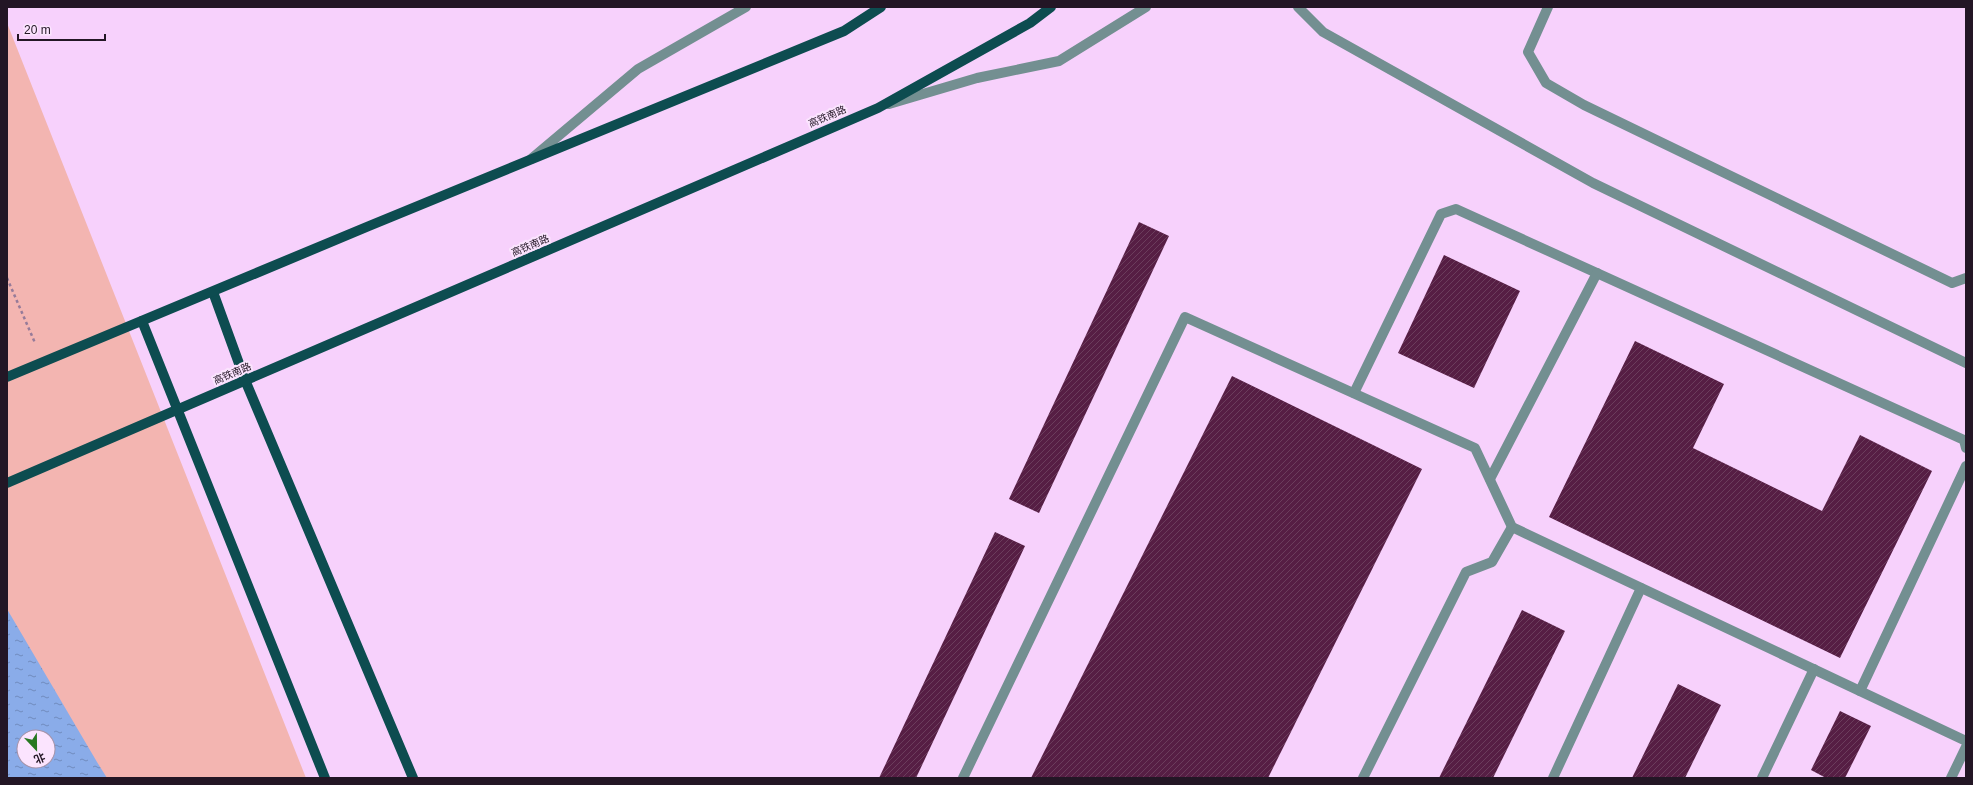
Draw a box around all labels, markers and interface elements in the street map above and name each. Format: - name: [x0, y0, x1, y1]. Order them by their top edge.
- scale bar: [18, 16, 105, 42]
- text: 20 m: [24, 23, 51, 37]
- street label: 高铁南路: [807, 104, 848, 129]
- street label: 高铁南路: [510, 233, 551, 258]
- street label: 高铁南路: [212, 361, 253, 386]
- north arrow: [16, 729, 56, 769]
- text: 北: [32, 751, 47, 766]

